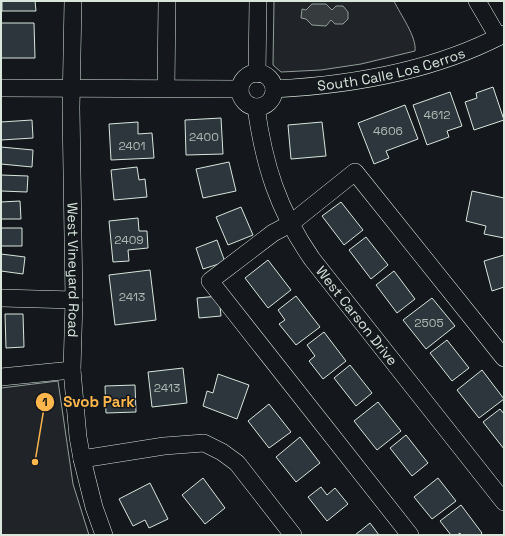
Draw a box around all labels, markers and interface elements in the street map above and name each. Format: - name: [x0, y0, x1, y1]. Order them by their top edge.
- street label: South Calle Los Cerros: [316, 44, 468, 95]
- house number: 4612: [423, 107, 451, 123]
- house number: 4606: [373, 123, 403, 139]
- house number: 2400: [189, 129, 219, 145]
- house number: 2401: [118, 138, 146, 154]
- street label: West Vineyard Road: [63, 202, 83, 338]
- house number: 2409: [114, 232, 144, 248]
- street label: West Carson Drive: [312, 262, 402, 369]
- house number: 2413: [119, 289, 145, 305]
- house number: 2505: [414, 315, 444, 331]
- house number: 2413: [154, 380, 180, 396]
- callout: Svob Park: [35, 388, 143, 415]
- text: Svob Park: [63, 392, 135, 411]
- text: 1: [42, 394, 48, 410]

